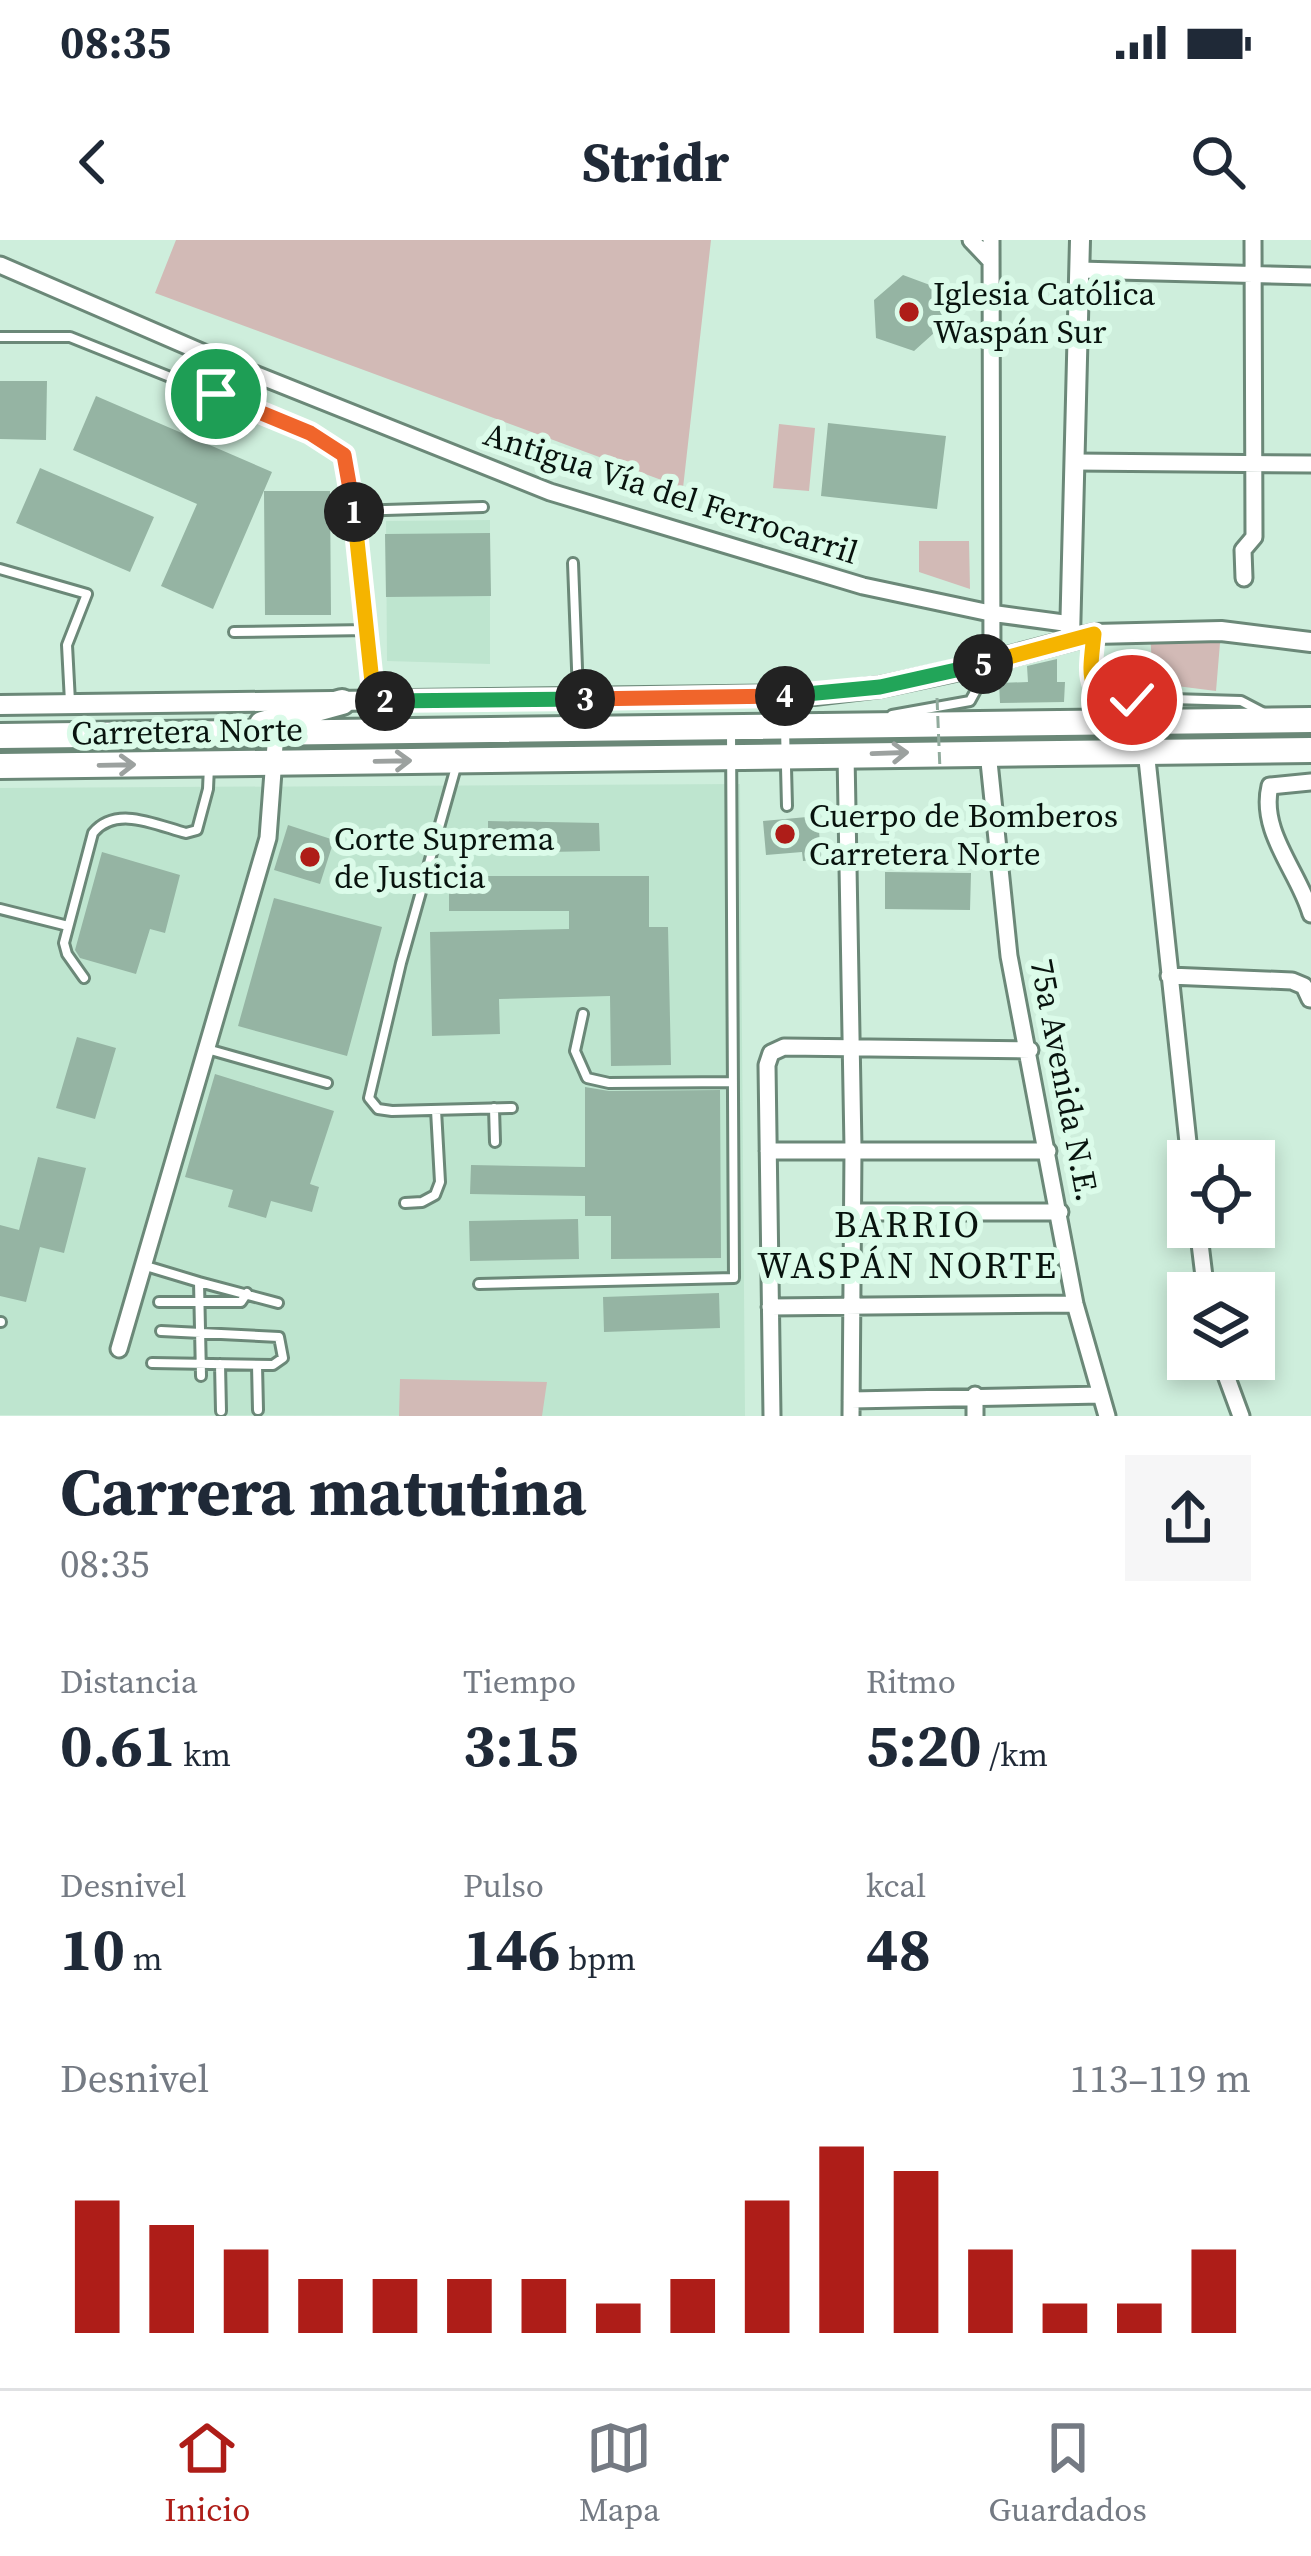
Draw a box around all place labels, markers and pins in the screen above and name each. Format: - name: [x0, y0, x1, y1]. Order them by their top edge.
- place label: Iglesia Católica Waspán Sur: [933, 271, 1156, 354]
- marker: Iglesia Católica Waspán Sur: [896, 299, 922, 325]
- pin: [165, 343, 267, 445]
- pin: 1: [324, 482, 384, 542]
- pin: 5: [953, 634, 1013, 694]
- pin: [1081, 649, 1183, 751]
- pin: 4: [755, 666, 815, 726]
- pin: 3: [555, 669, 615, 729]
- pin: 2: [355, 671, 415, 731]
- place label: Cuerpo de Bomberos Carretera Norte: [809, 793, 1118, 876]
- place label: Corte Suprema de Justicia: [334, 816, 555, 899]
- marker: Cuerpo de Bomberos Carretera Norte: [772, 821, 798, 847]
- marker: Corte Suprema de Justicia: [297, 844, 323, 870]

